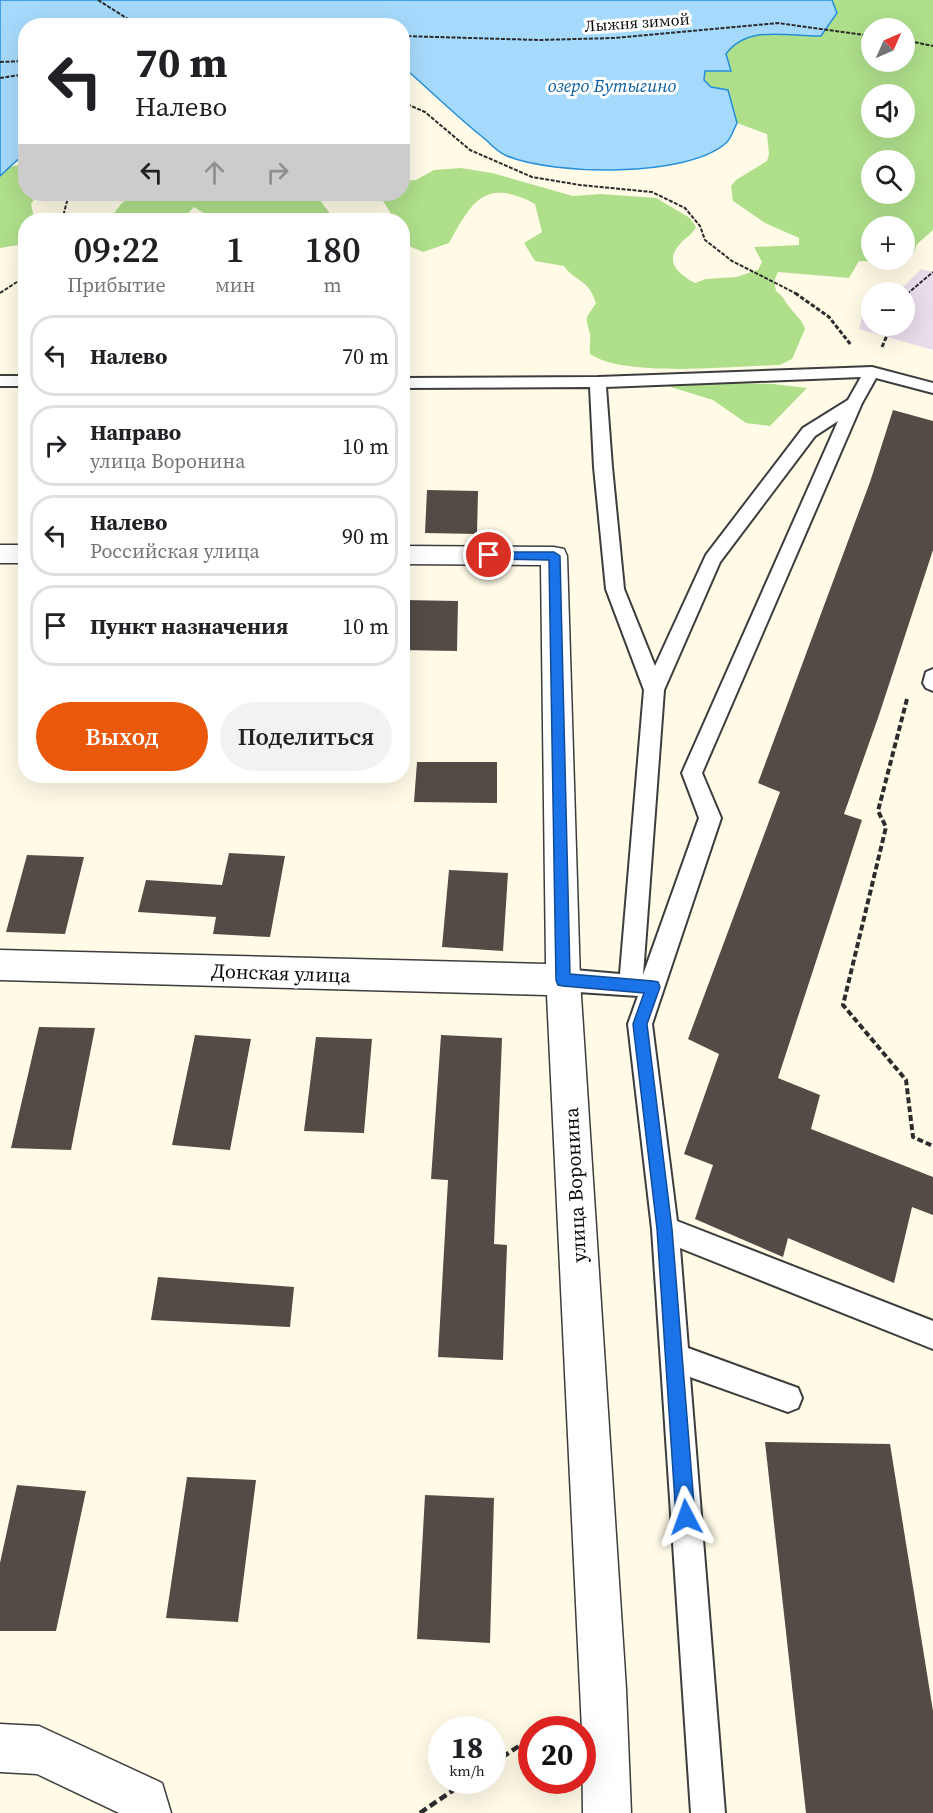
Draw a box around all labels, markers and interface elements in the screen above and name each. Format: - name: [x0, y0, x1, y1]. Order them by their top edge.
- street label: Лыжня зимой: [584, 7, 690, 37]
- north arrow: [861, 18, 915, 72]
- map controls: [861, 18, 915, 336]
- text: 70 m: [135, 33, 228, 91]
- icon: left: [36, 42, 114, 120]
- water label: озеро Бутыгино: [548, 73, 677, 98]
- button: sound: [861, 84, 915, 138]
- text: Налево: [135, 88, 227, 125]
- button: search: [861, 150, 915, 204]
- icon: left: [135, 156, 168, 189]
- icon: ahead: [198, 156, 231, 189]
- icon: right: [261, 156, 294, 189]
- button: +: [861, 216, 915, 270]
- text: 09:22: [74, 225, 159, 274]
- text: 1: [226, 225, 244, 274]
- text: 180: [305, 225, 361, 274]
- text: Прибытие: [67, 271, 166, 299]
- text: мин: [215, 271, 255, 299]
- text: m: [324, 271, 342, 299]
- button: −: [861, 282, 915, 336]
- icon: left: [39, 339, 72, 372]
- text: Налево: [90, 341, 167, 371]
- text: 70 m: [342, 341, 389, 371]
- text: Направо: [90, 417, 181, 447]
- icon: right: [39, 429, 72, 462]
- text: 10 m: [342, 431, 389, 461]
- text: улица Воронина: [90, 447, 245, 475]
- text: Налево: [90, 507, 167, 537]
- icon: left: [39, 519, 72, 552]
- text: 90 m: [342, 521, 389, 551]
- pin: [463, 529, 514, 580]
- text: Российская улица: [90, 537, 260, 565]
- icon: arrive: [472, 538, 505, 571]
- icon: arrive: [39, 609, 72, 642]
- text: Пункт назначения: [90, 611, 288, 641]
- text: 10 m: [342, 611, 389, 641]
- button: Выход: [36, 702, 208, 771]
- button: Поделиться: [220, 702, 392, 771]
- street label: Донская улица: [211, 957, 352, 989]
- street label: улица Воронина: [557, 1106, 593, 1263]
- position arrow: [654, 1485, 718, 1549]
- speed limit sign: 20: [518, 1716, 596, 1794]
- text: 18: [451, 1727, 483, 1768]
- text: km/h: [449, 1760, 485, 1781]

